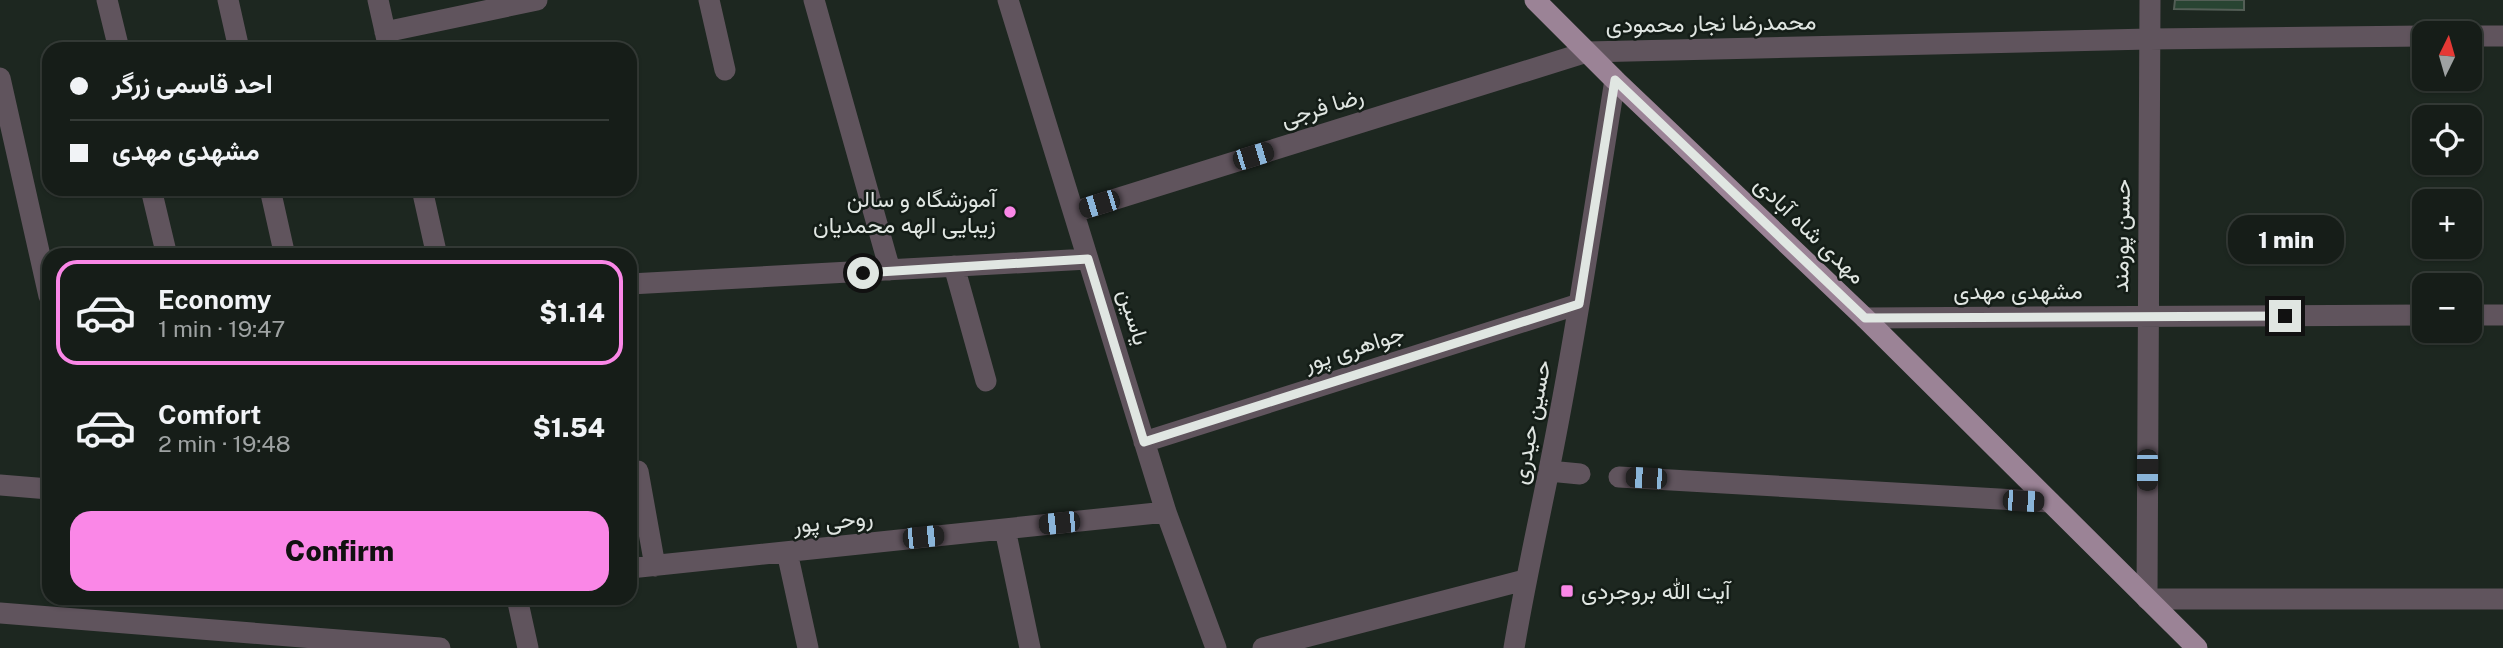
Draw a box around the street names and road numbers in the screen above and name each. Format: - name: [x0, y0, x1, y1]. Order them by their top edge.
- street label: محمدرضا نجار محمودی: [1605, 7, 1817, 40]
- street label: رضا فرجی: [1277, 81, 1367, 134]
- street label: مهدی شاه آبادی: [1748, 170, 1871, 291]
- street label: حسن پورمند: [2106, 179, 2138, 293]
- street label: مشهدی مهدی: [1953, 277, 2083, 306]
- street label: یاسین: [1112, 286, 1156, 348]
- street label: جواهری پور: [1299, 319, 1408, 380]
- street label: حسین حیدری: [1505, 357, 1558, 487]
- street label: روحی پور: [791, 503, 875, 541]

